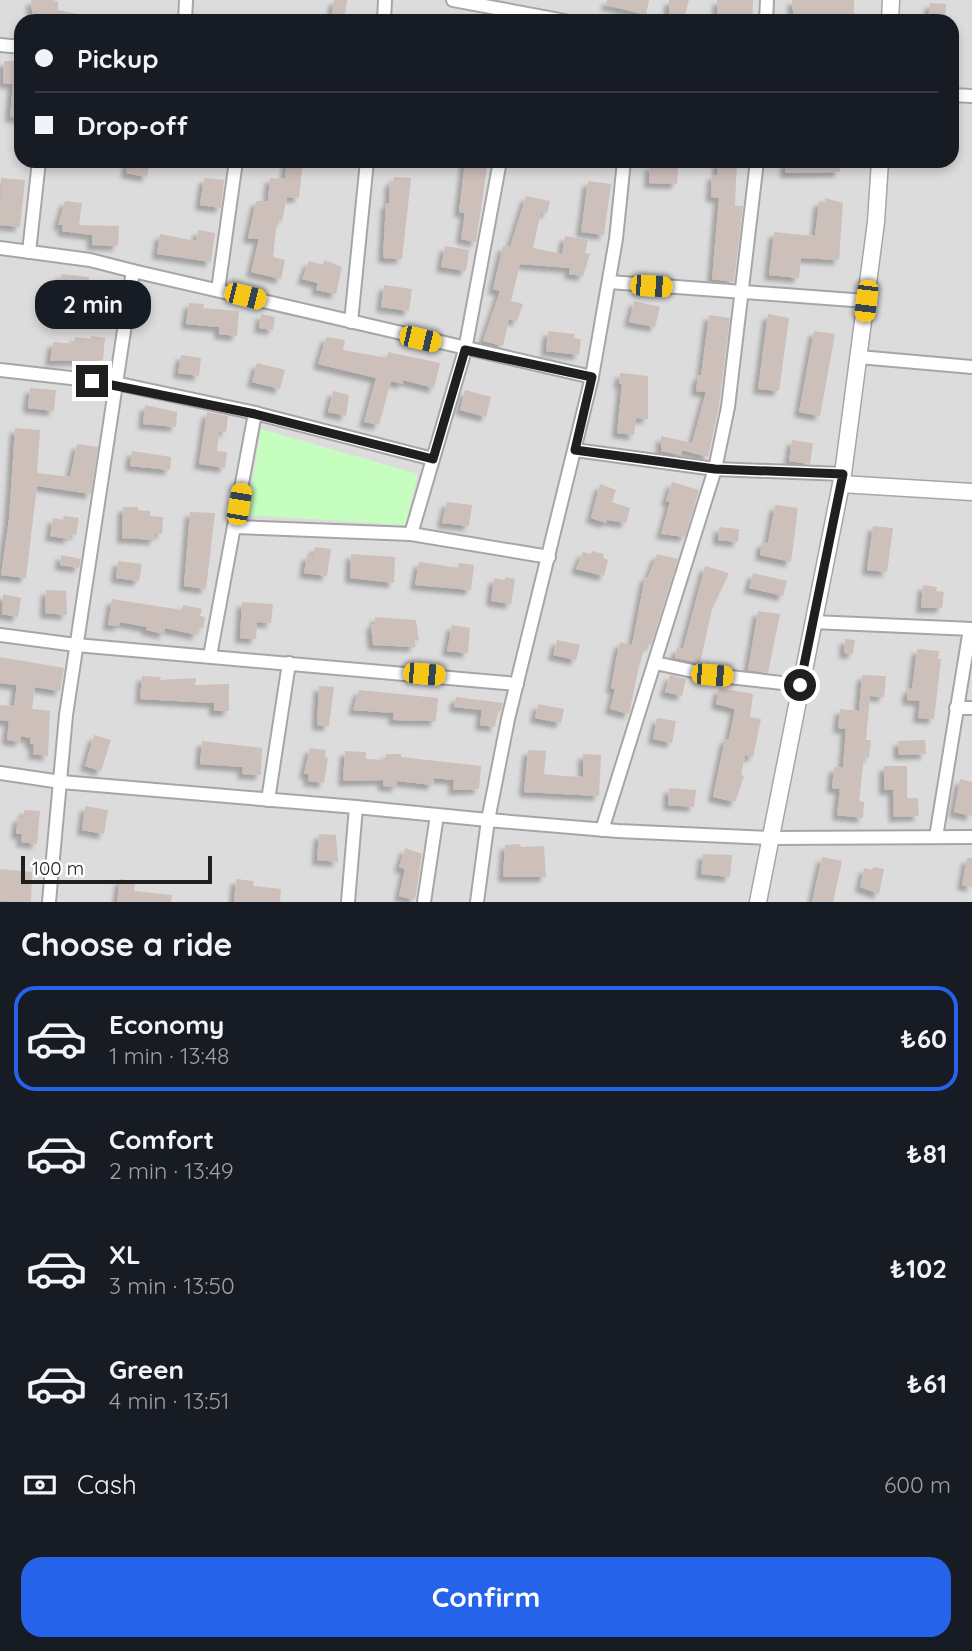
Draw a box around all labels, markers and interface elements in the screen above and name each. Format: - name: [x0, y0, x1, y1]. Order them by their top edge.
- text: Pickup: [77, 42, 159, 75]
- text: Drop-off: [77, 109, 188, 142]
- car: [630, 274, 673, 298]
- car: [854, 279, 879, 323]
- callout: 2 min: [34, 280, 150, 328]
- car: [223, 281, 268, 311]
- text: 2 min: [63, 290, 123, 319]
- car: [398, 324, 443, 354]
- route end: [76, 365, 108, 397]
- car: [226, 481, 253, 527]
- car: [403, 662, 446, 686]
- car: [691, 663, 734, 687]
- route start: [784, 669, 816, 701]
- scale bar: [21, 853, 212, 885]
- text: 100 m: [32, 856, 84, 880]
- text: Choose a ride: [21, 924, 233, 964]
- icon: car: [25, 1007, 88, 1070]
- text: Economy: [109, 1008, 224, 1041]
- text: ₺60: [900, 1022, 947, 1055]
- text: 1 min · 13:48: [109, 1041, 229, 1070]
- icon: car: [25, 1122, 88, 1185]
- text: Comfort: [109, 1123, 214, 1156]
- text: ₺81: [906, 1137, 947, 1170]
- text: 2 min · 13:49: [109, 1156, 234, 1185]
- icon: car: [25, 1237, 88, 1300]
- text: XL: [109, 1238, 141, 1271]
- text: ₺102: [890, 1252, 947, 1285]
- text: 3 min · 13:50: [109, 1271, 235, 1300]
- icon: car: [25, 1352, 88, 1415]
- text: Green: [109, 1353, 184, 1386]
- text: ₺61: [907, 1367, 947, 1400]
- text: 4 min · 13:51: [109, 1386, 230, 1415]
- icon: cash: [21, 1466, 59, 1504]
- text: Cash: [77, 1468, 137, 1501]
- text: 600 m: [884, 1470, 951, 1499]
- button: Confirm: [21, 1557, 951, 1637]

